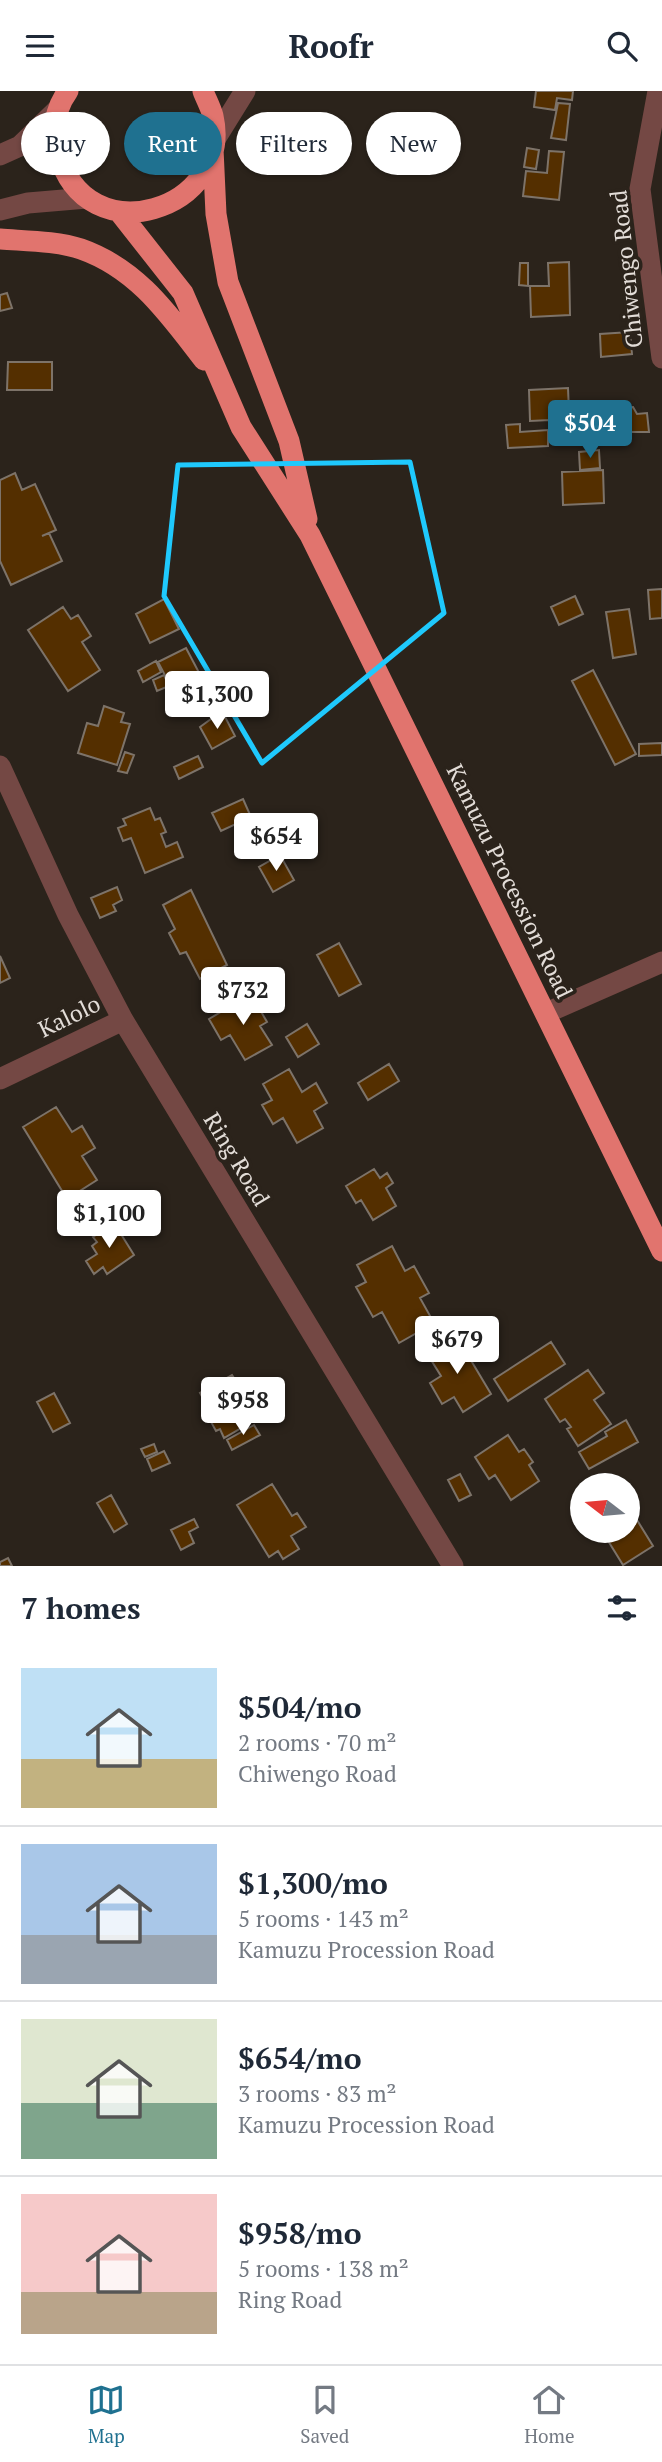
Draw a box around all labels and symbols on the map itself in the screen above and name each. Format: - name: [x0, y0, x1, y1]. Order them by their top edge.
- street label: Chiwengo Road: [602, 188, 650, 350]
- pin: $504: [549, 401, 631, 460]
- pin: $1,300: [160, 671, 274, 731]
- street label: Kamuzu Procession Road: [440, 759, 580, 1003]
- pin: $654: [235, 813, 317, 873]
- pin: $732: [202, 967, 284, 1027]
- street label: Kalolo: [33, 988, 105, 1044]
- street label: Ring Road: [197, 1106, 277, 1212]
- pin: $1,100: [52, 1191, 166, 1250]
- pin: $679: [416, 1317, 498, 1376]
- pin: $958: [202, 1377, 284, 1437]
- north arrow: [570, 1473, 640, 1543]

